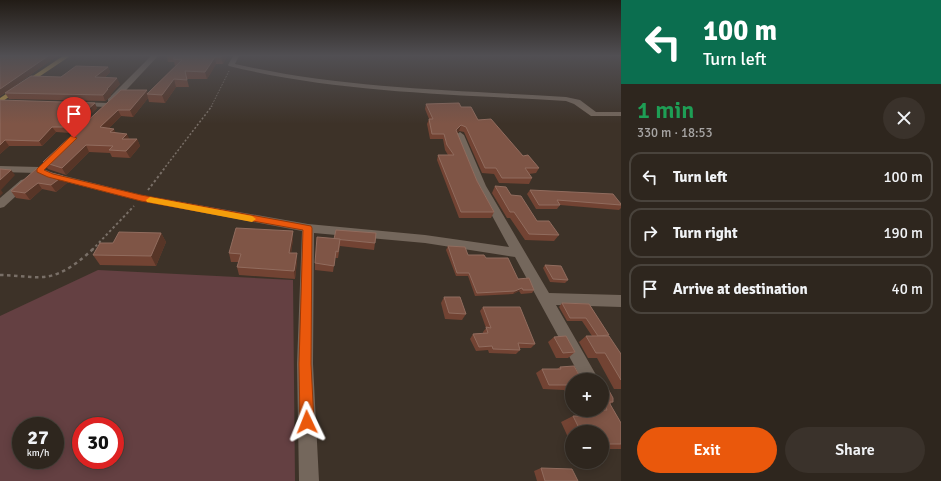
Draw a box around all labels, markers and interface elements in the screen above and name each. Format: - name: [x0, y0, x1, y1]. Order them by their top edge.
- text: 100 m: [703, 14, 777, 48]
- icon: left: [637, 16, 689, 68]
- text: Turn left: [703, 48, 766, 70]
- text: 1 min: [637, 95, 694, 125]
- pin: [57, 97, 91, 138]
- button: close: [883, 97, 925, 139]
- icon: arrive: [63, 103, 85, 125]
- text: 330 m · 18:53: [637, 125, 713, 141]
- icon: left: [639, 166, 661, 188]
- text: Turn left: [673, 168, 727, 186]
- text: 100 m: [883, 168, 923, 186]
- icon: right: [639, 222, 661, 244]
- text: Turn right: [673, 224, 738, 242]
- text: 190 m: [883, 224, 923, 242]
- icon: arrive: [639, 278, 661, 300]
- text: Arrive at destination: [673, 280, 808, 298]
- text: 40 m: [892, 280, 923, 298]
- map controls: [565, 373, 609, 469]
- button: +: [565, 373, 609, 417]
- position arrow: [286, 401, 328, 443]
- speed limit sign: 30: [72, 417, 124, 469]
- text: 27: [27, 425, 49, 450]
- button: −: [565, 425, 609, 469]
- button: Exit: [637, 427, 777, 473]
- button: Share: [785, 427, 925, 473]
- text: km/h: [27, 447, 49, 459]

